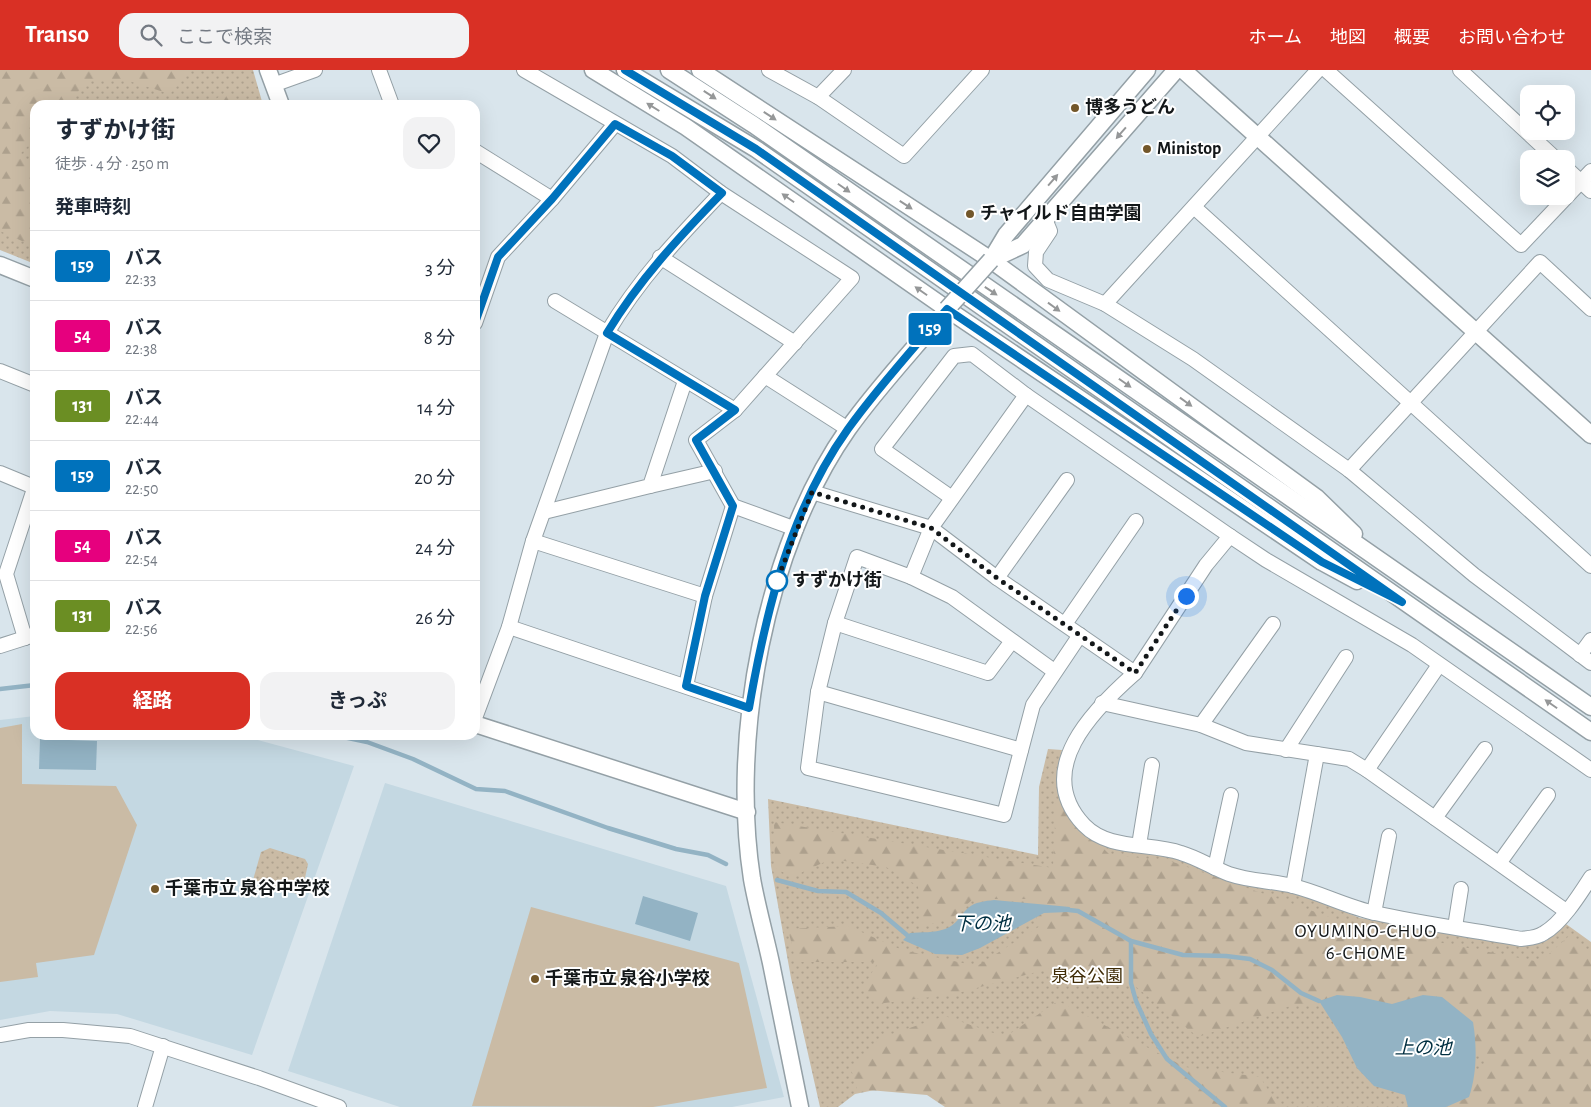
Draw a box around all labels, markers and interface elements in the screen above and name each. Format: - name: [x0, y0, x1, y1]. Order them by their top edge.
- search box: [119, 13, 469, 58]
- icon: search: [137, 21, 165, 49]
- text: Transo: [25, 23, 89, 47]
- text: ここで検索: [177, 28, 272, 47]
- text: ホーム: [1249, 29, 1302, 47]
- text: 地図: [1330, 29, 1366, 47]
- text: 概要: [1394, 29, 1430, 47]
- text: お問い合わせ: [1458, 29, 1566, 47]
- map controls: [1520, 85, 1575, 205]
- button: locate: [1520, 85, 1575, 140]
- one-way arrow: [704, 91, 717, 100]
- place label: 博多うどん: [1085, 97, 1175, 117]
- one-way arrow: [646, 102, 660, 111]
- marker: 博多うどん: [1069, 102, 1081, 114]
- one-way arrow: [763, 111, 777, 121]
- button: heart: [403, 117, 455, 169]
- text: すずかけ街: [55, 119, 175, 143]
- one-way arrow: [1115, 126, 1127, 138]
- place label: Ministop: [1157, 140, 1221, 158]
- marker: Ministop: [1141, 143, 1153, 155]
- button: layers: [1520, 150, 1575, 205]
- text: 徒歩 · 4 分 · 250 m: [55, 156, 169, 172]
- one-way arrow: [1047, 174, 1058, 187]
- one-way arrow: [837, 183, 851, 193]
- one-way arrow: [781, 193, 794, 203]
- text: 発車時刻: [55, 198, 131, 217]
- one-way arrow: [899, 200, 913, 209]
- place label: チャイルド自由学園: [980, 203, 1142, 223]
- marker: チャイルド自由学園: [964, 208, 976, 220]
- text: バス: [125, 249, 163, 268]
- text: 159: [71, 257, 94, 275]
- text: 3 分: [425, 259, 455, 278]
- text: 22:33: [125, 271, 156, 287]
- one-way arrow: [914, 286, 928, 296]
- one-way arrow: [985, 286, 998, 296]
- one-way arrow: [1048, 301, 1061, 311]
- line badge: 159: [901, 313, 959, 345]
- text: バス: [125, 319, 163, 338]
- text: 159: [919, 320, 941, 338]
- text: 54: [74, 327, 91, 345]
- text: 8 分: [424, 329, 455, 348]
- text: 22:38: [125, 341, 157, 357]
- one-way arrow: [1118, 378, 1132, 388]
- text: バス: [125, 389, 163, 408]
- text: 131: [72, 397, 93, 415]
- one-way arrow: [1179, 397, 1192, 408]
- text: 14 分: [417, 399, 455, 418]
- text: 22:44: [125, 411, 159, 427]
- text: バス: [125, 459, 163, 478]
- text: 159: [71, 467, 94, 485]
- text: 20 分: [414, 469, 455, 488]
- text: 22:50: [125, 481, 158, 497]
- text: バス: [125, 529, 163, 548]
- text: 54: [74, 537, 91, 555]
- text: 24 分: [415, 539, 455, 558]
- text: 22:54: [125, 551, 158, 567]
- place label: すずかけ街: [792, 569, 882, 590]
- marker: すずかけ街: [766, 570, 788, 592]
- your location: [1174, 584, 1199, 609]
- text: バス: [125, 599, 163, 618]
- text: 131: [72, 607, 93, 625]
- text: 26 分: [415, 609, 455, 628]
- text: 22:56: [125, 621, 157, 637]
- button: 経路: [55, 672, 250, 730]
- button: きっぷ: [260, 672, 455, 730]
- one-way arrow: [1544, 699, 1558, 709]
- place label: 千葉市立 泉谷中学校: [165, 878, 330, 898]
- marker: 千葉市立 泉谷中学校: [149, 883, 161, 895]
- water label: 下の池: [953, 914, 1012, 934]
- district label: OYUMINO-CHUO 6-CHOME: [1295, 922, 1437, 963]
- park label: 泉谷公園: [1051, 967, 1123, 986]
- place label: 千葉市立 泉谷小学校: [545, 968, 710, 988]
- marker: 千葉市立 泉谷小学校: [529, 973, 541, 985]
- water label: 上の池: [1394, 1038, 1453, 1058]

